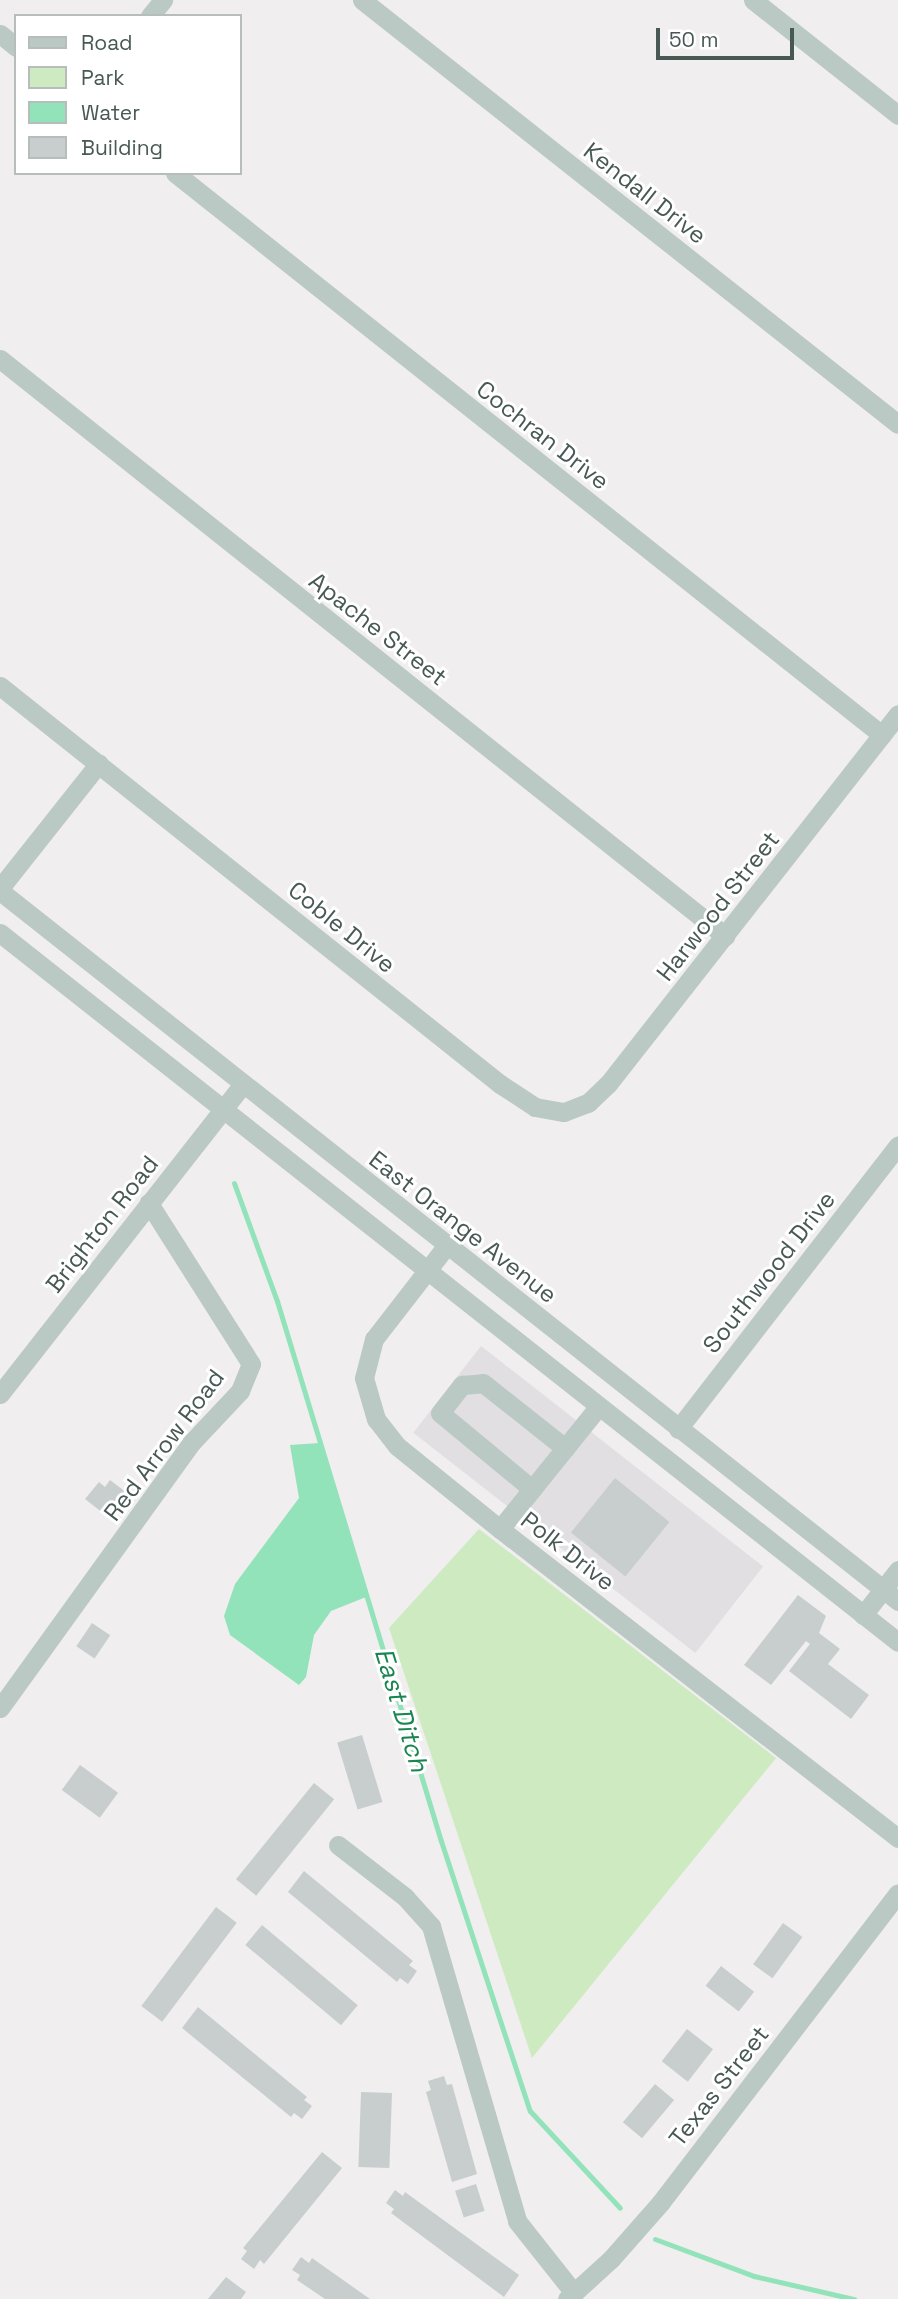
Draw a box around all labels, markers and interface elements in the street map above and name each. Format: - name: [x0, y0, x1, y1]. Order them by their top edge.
- legend: [14, 14, 242, 175]
- scale bar: [660, 14, 798, 58]
- text: 50 m: [669, 26, 719, 53]
- text: Road: [81, 29, 133, 56]
- text: Park: [81, 64, 125, 91]
- text: Water: [81, 99, 140, 126]
- text: Building: [81, 134, 163, 161]
- street label: Kendall Drive: [578, 136, 712, 250]
- street label: Cochran Drive: [471, 374, 615, 496]
- street label: Apache Street: [303, 566, 453, 692]
- street label: Harwood Street: [651, 825, 785, 987]
- street label: Coble Drive: [283, 875, 401, 979]
- street label: East Orange Avenue: [363, 1145, 563, 1309]
- street label: Brighton Road: [40, 1150, 164, 1298]
- street label: Southwood Drive: [697, 1185, 841, 1359]
- street label: Red Arrow Road: [98, 1363, 230, 1527]
- street label: Polk Drive: [515, 1505, 621, 1597]
- water label: East Ditch: [367, 1644, 435, 1776]
- street label: Texas Street: [663, 2020, 775, 2152]

